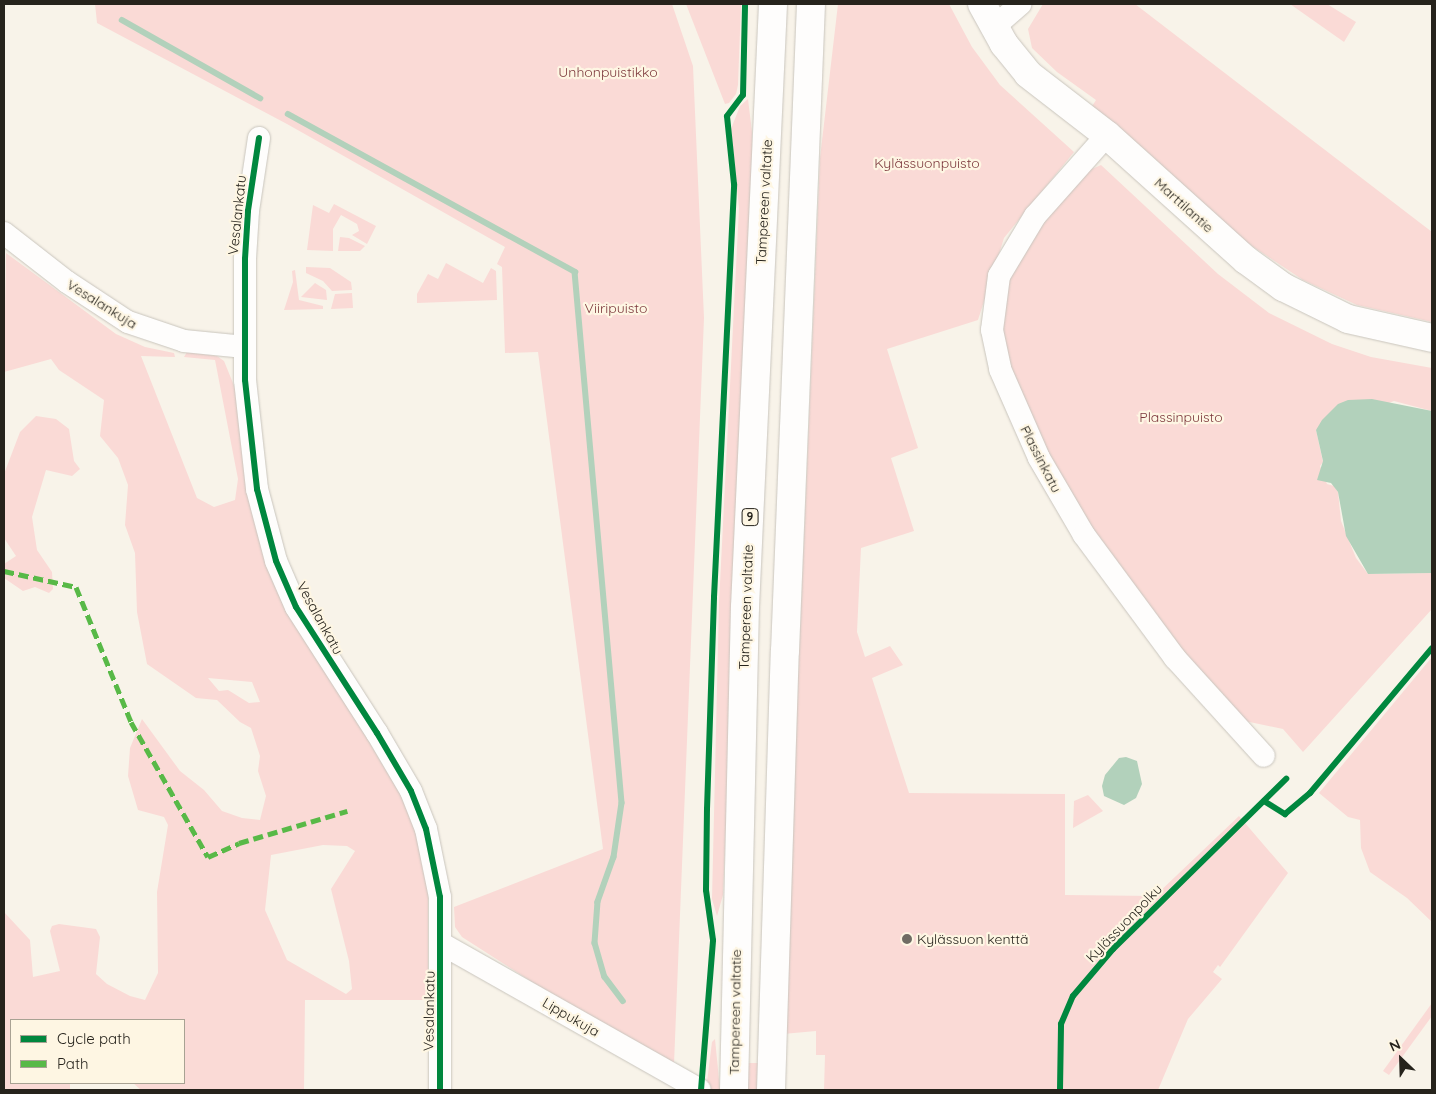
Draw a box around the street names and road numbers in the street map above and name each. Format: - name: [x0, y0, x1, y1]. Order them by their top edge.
- street label: Tampereen valtatie: [752, 139, 776, 265]
- street label: Vesalankatu: [224, 174, 250, 256]
- street label: Marttilantie: [1151, 174, 1217, 236]
- street label: Vesalankuja: [64, 276, 140, 332]
- street label: Plassinkatu: [1017, 423, 1065, 495]
- road number: 9: [741, 508, 759, 526]
- street label: Tampereen valtatie: [735, 544, 757, 670]
- street label: Vesalankatu: [293, 579, 347, 657]
- street label: Kylässuonpolku: [1083, 880, 1165, 966]
- street label: Tampereen valtatie: [726, 949, 744, 1075]
- street label: Vesalankatu: [420, 971, 438, 1051]
- street label: Lippukuja: [540, 994, 602, 1040]

